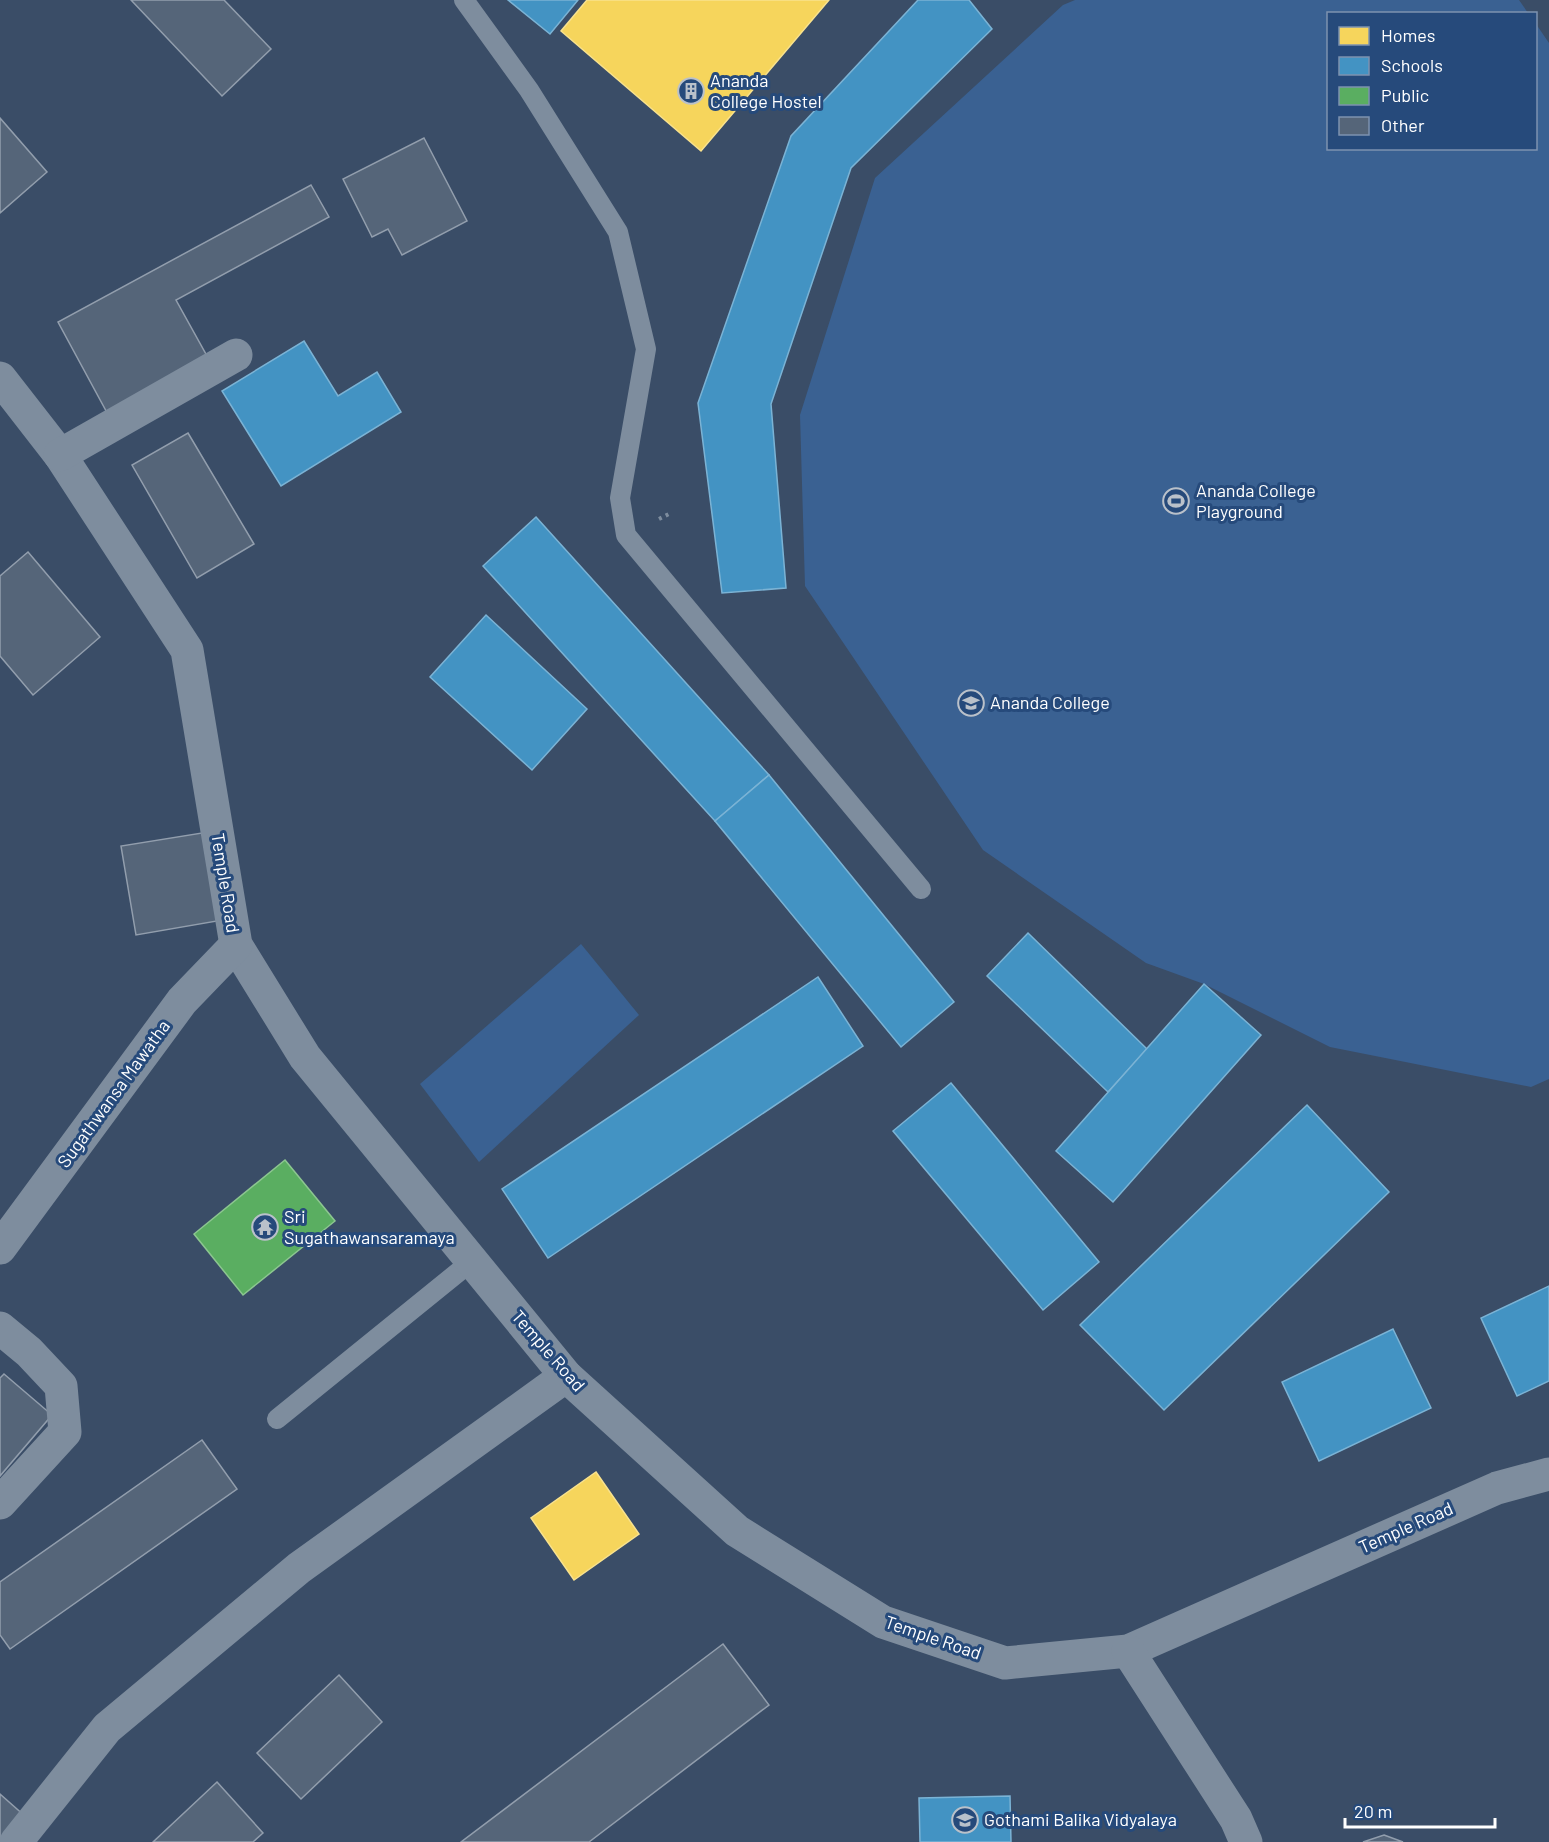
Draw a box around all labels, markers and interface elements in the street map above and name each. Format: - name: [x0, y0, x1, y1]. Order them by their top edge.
- legend: [1327, 12, 1537, 150]
- text: Homes: [1381, 24, 1435, 46]
- text: Schools: [1381, 54, 1443, 76]
- place label: Ananda College Hostel: [710, 69, 822, 112]
- building icon: Ananda College Hostel: [676, 76, 706, 106]
- text: Public: [1381, 84, 1429, 106]
- text: Other: [1381, 114, 1425, 136]
- place label: Ananda College Playground: [1196, 479, 1316, 522]
- sports icon: Ananda College Playground: [1161, 486, 1191, 516]
- school or university icon: Ananda College: [956, 688, 986, 718]
- place label: Ananda College: [990, 691, 1110, 713]
- street label: Temple Road: [207, 831, 245, 934]
- street label: Sugathwansa Mawatha: [52, 1015, 174, 1172]
- place label: Sri Sugathawansaramaya: [284, 1205, 455, 1248]
- temple icon: Sri Sugathawansaramaya: [250, 1212, 280, 1242]
- street label: Temple Road: [507, 1305, 590, 1395]
- street label: Temple Road: [1355, 1497, 1456, 1558]
- street label: Temple Road: [882, 1610, 984, 1664]
- scale bar: [1345, 1791, 1495, 1829]
- text: 20 m: [1354, 1800, 1392, 1822]
- school or university icon: Gothami Balika Vidyalaya: [950, 1805, 980, 1835]
- place label: Gothami Balika Vidyalaya: [984, 1808, 1177, 1830]

